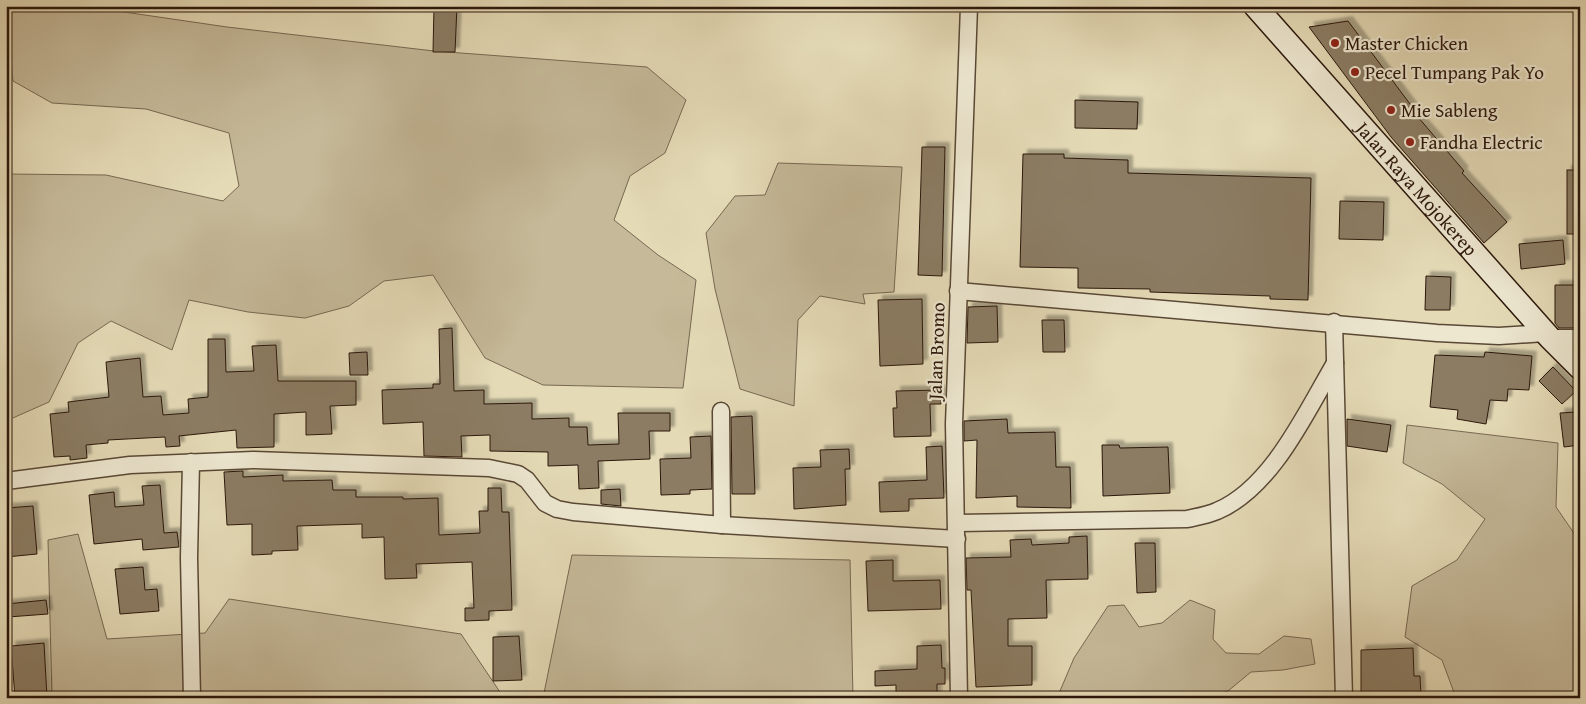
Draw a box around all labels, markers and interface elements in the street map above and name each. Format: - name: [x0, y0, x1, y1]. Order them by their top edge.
- place label: Master Chicken: [1345, 29, 1468, 57]
- marker: Master Chicken: [1329, 37, 1341, 49]
- place label: Pecel Tumpang Pak Yo: [1365, 58, 1544, 86]
- marker: Pecel Tumpang Pak Yo: [1349, 66, 1361, 78]
- place label: Mie Sableng: [1401, 96, 1498, 124]
- marker: Mie Sableng: [1385, 104, 1397, 116]
- street label: Jalan Raya Mojokerep: [1348, 114, 1484, 262]
- place label: Fandha Electric: [1420, 128, 1543, 156]
- marker: Fandha Electric: [1404, 136, 1416, 148]
- street label: Jalan Bromo: [920, 302, 952, 402]

